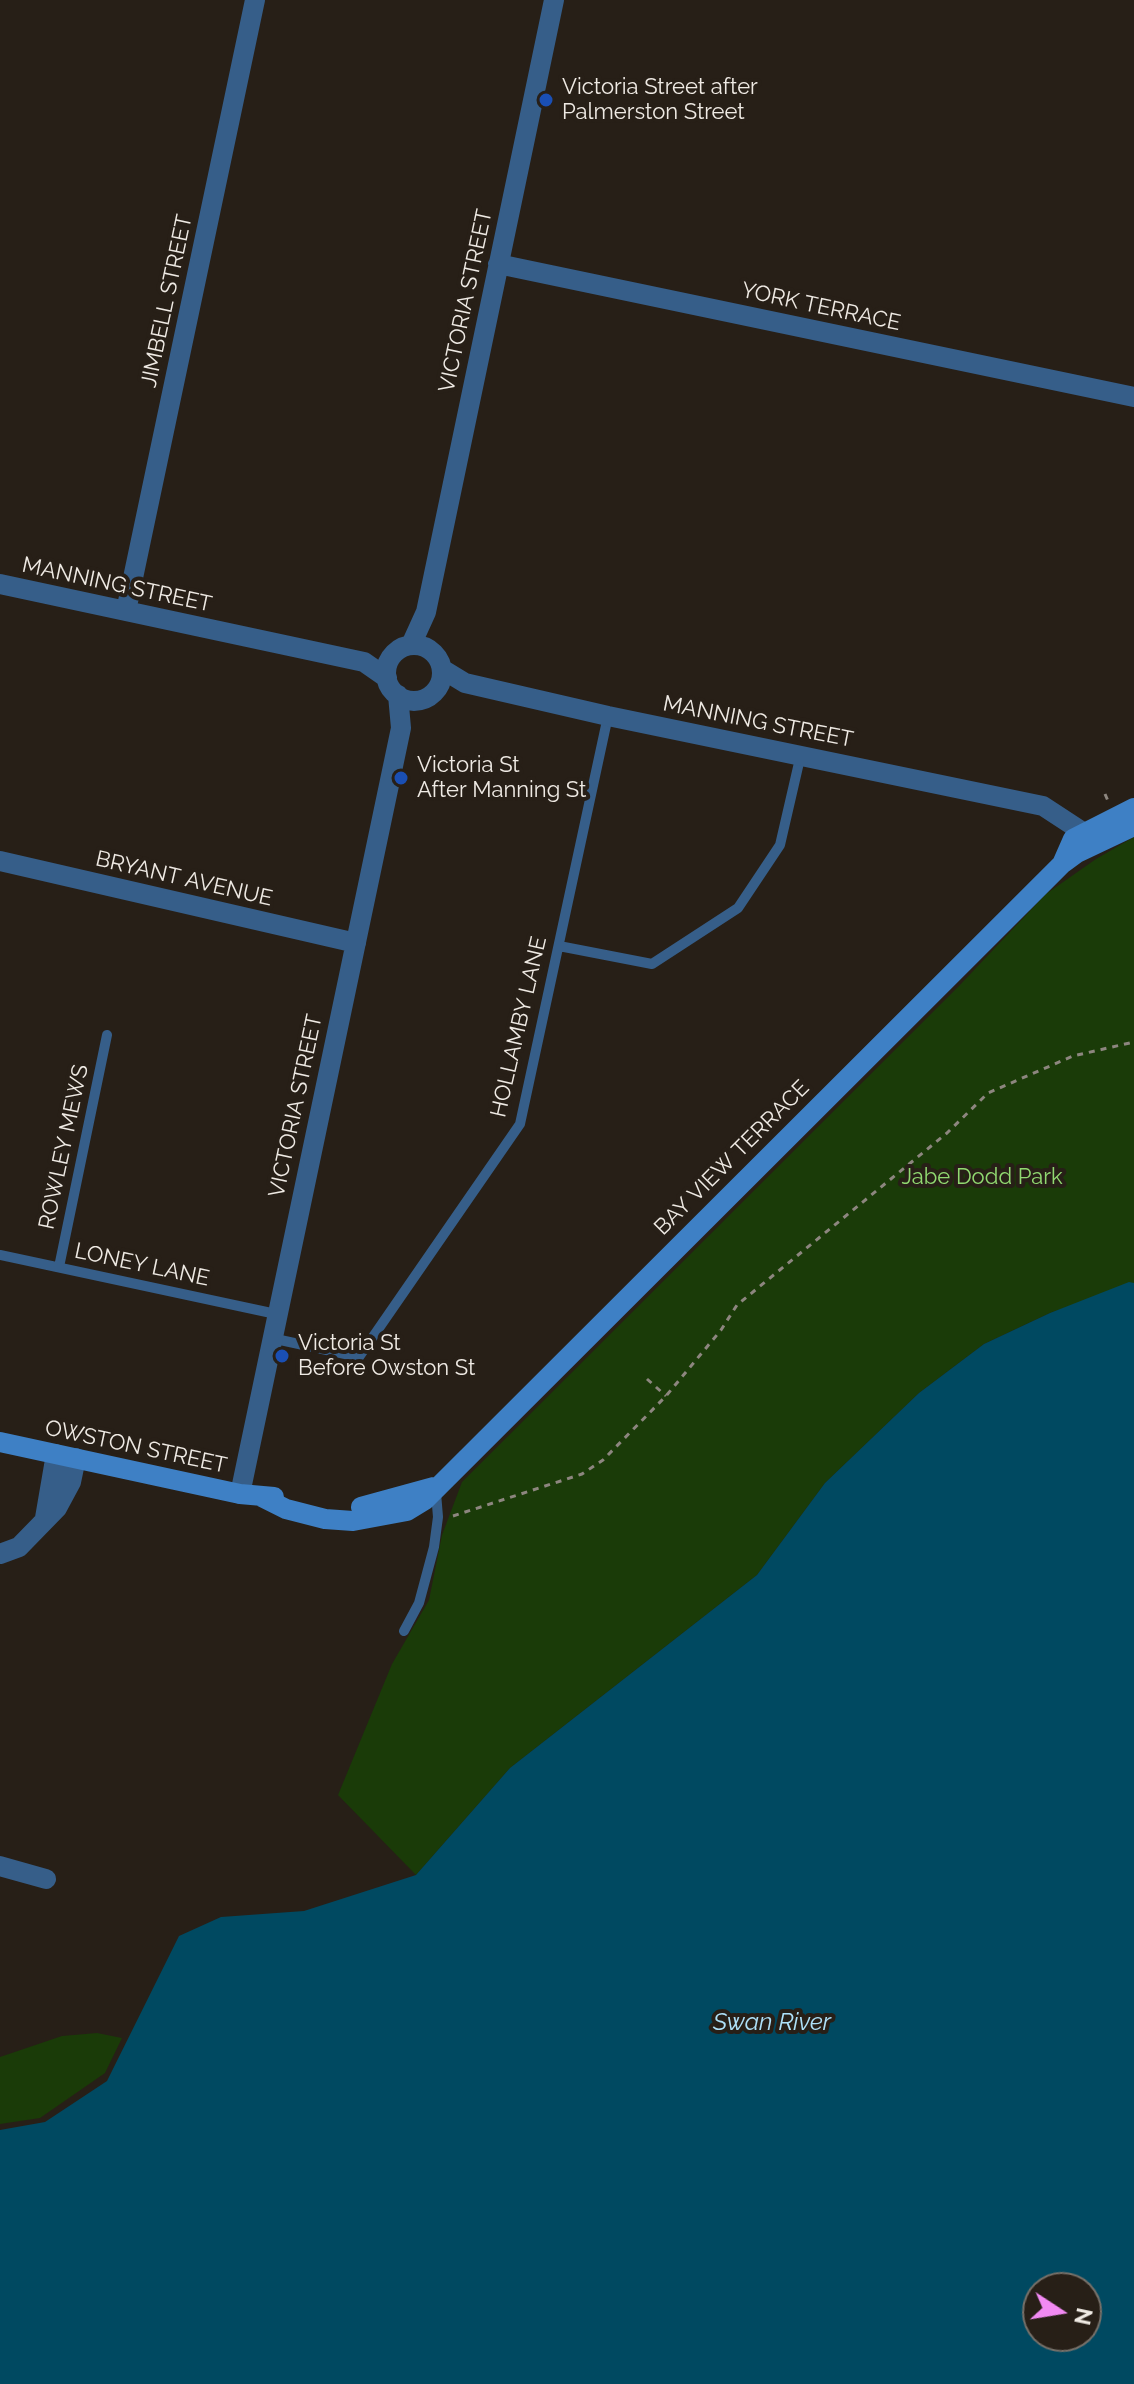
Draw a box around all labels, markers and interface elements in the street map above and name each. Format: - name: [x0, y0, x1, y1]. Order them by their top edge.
- place label: Victoria Street after Palmerston Street: [562, 74, 758, 126]
- marker: Victoria Street after Palmerston Street: [537, 91, 555, 109]
- street label: VICTORIA STREET: [434, 207, 498, 395]
- street label: JIMBELL STREET: [136, 212, 198, 390]
- street label: YORK TERRACE: [739, 277, 903, 337]
- street label: MANNING STREET: [20, 552, 214, 618]
- street label: MANNING STREET: [661, 691, 855, 753]
- place label: Victoria St After Manning St: [417, 752, 586, 804]
- marker: Victoria St After Manning St: [392, 769, 410, 787]
- street label: BRYANT AVENUE: [93, 846, 275, 912]
- street label: HOLLAMBY LANE: [485, 934, 553, 1120]
- street label: VICTORIA STREET: [264, 1012, 328, 1200]
- street label: ROWLEY MEWS: [34, 1062, 94, 1232]
- street label: BAY VIEW TERRACE: [649, 1075, 815, 1241]
- park label: Jabe Dodd Park: [901, 1164, 1063, 1190]
- street label: LONEY LANE: [72, 1238, 212, 1292]
- place label: Victoria St Before Owston St: [298, 1330, 475, 1382]
- marker: Victoria St Before Owston St: [273, 1347, 291, 1365]
- street label: OWSTON STREET: [43, 1415, 229, 1479]
- water label: Swan River: [713, 2009, 831, 2037]
- north arrow: [1022, 2272, 1102, 2352]
- text: N: [1069, 2306, 1098, 2327]

